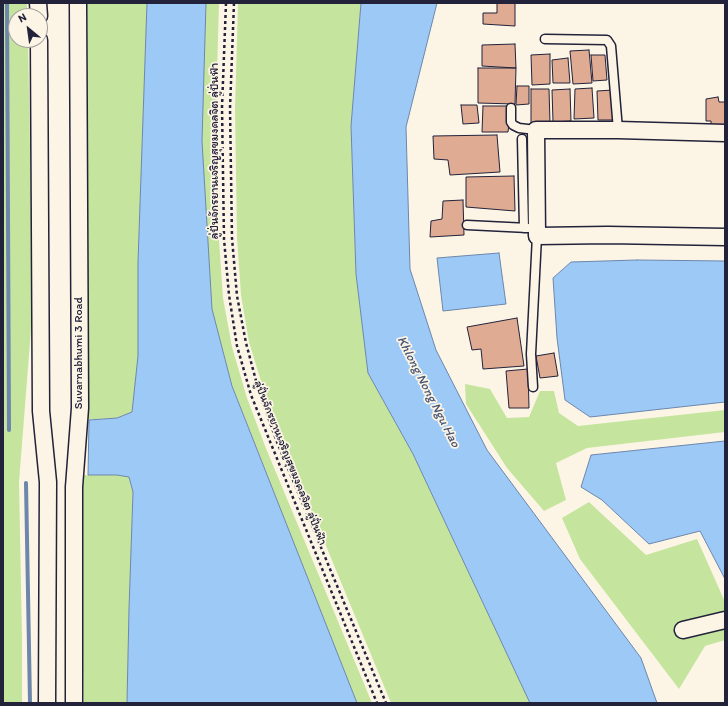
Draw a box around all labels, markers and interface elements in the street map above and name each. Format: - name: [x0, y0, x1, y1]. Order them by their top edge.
- north arrow: [8, 8, 48, 48]
- text: N: [16, 10, 29, 25]
- street label: ลู่ปั่นจักรยานเจริญสุขมงคลจิต ลู่ปั่นฟ้า: [208, 63, 222, 239]
- street label: Suvarnabhumi 3 Road: [72, 297, 86, 409]
- water label: Khlong Nong Ngu Hao: [393, 334, 463, 450]
- street label: ลู่ปั่นจักรยานเจริญสุขมงคลจิต ลู่ปั่นฟ้า: [250, 379, 330, 547]

